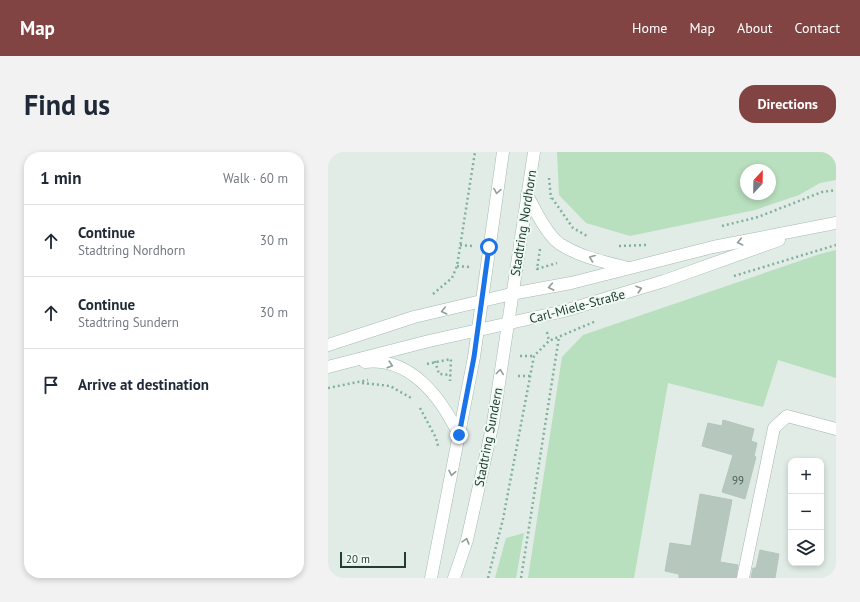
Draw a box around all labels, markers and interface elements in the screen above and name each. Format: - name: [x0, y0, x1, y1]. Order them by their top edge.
- text: Map: [20, 16, 55, 40]
- text: Home: [632, 19, 667, 37]
- text: Map: [689, 19, 715, 37]
- text: About: [737, 19, 773, 37]
- text: Contact: [795, 19, 840, 37]
- button: Directions: [739, 85, 836, 123]
- text: Find us: [24, 86, 110, 123]
- north arrow: [740, 164, 776, 200]
- text: 1 min: [40, 167, 81, 189]
- street label: Stadtring Nordhorn: [507, 169, 540, 277]
- text: Walk · 60 m: [223, 170, 288, 187]
- one-way arrow: [493, 187, 502, 194]
- text: Continue: [78, 223, 135, 242]
- icon: ahead: [40, 230, 62, 252]
- text: 30 m: [260, 232, 288, 249]
- one-way arrow: [737, 237, 744, 245]
- route start: [480, 238, 498, 256]
- text: Stadtring Nordhorn: [78, 242, 185, 259]
- one-way arrow: [588, 255, 595, 263]
- one-way arrow: [547, 282, 554, 290]
- one-way arrow: [636, 285, 643, 294]
- street label: Carl-Miele-Straße: [527, 286, 627, 327]
- text: Continue: [78, 295, 135, 314]
- icon: ahead: [40, 302, 62, 324]
- text: 30 m: [260, 304, 288, 321]
- one-way arrow: [441, 306, 447, 314]
- text: Stadtring Sundern: [78, 314, 179, 331]
- one-way arrow: [386, 360, 393, 369]
- one-way arrow: [495, 369, 504, 376]
- icon: arrive: [40, 374, 62, 396]
- text: Arrive at destination: [78, 375, 209, 394]
- street label: Stadtring Sundern: [471, 386, 506, 488]
- route end: [450, 426, 468, 444]
- map controls: [788, 458, 824, 566]
- button: +: [788, 458, 824, 494]
- one-way arrow: [448, 470, 456, 476]
- house number: 99: [732, 473, 744, 487]
- button: −: [788, 494, 824, 530]
- button: layers: [788, 530, 824, 566]
- one-way arrow: [461, 538, 470, 545]
- scale bar: [340, 550, 406, 569]
- text: 20 m: [346, 552, 370, 566]

